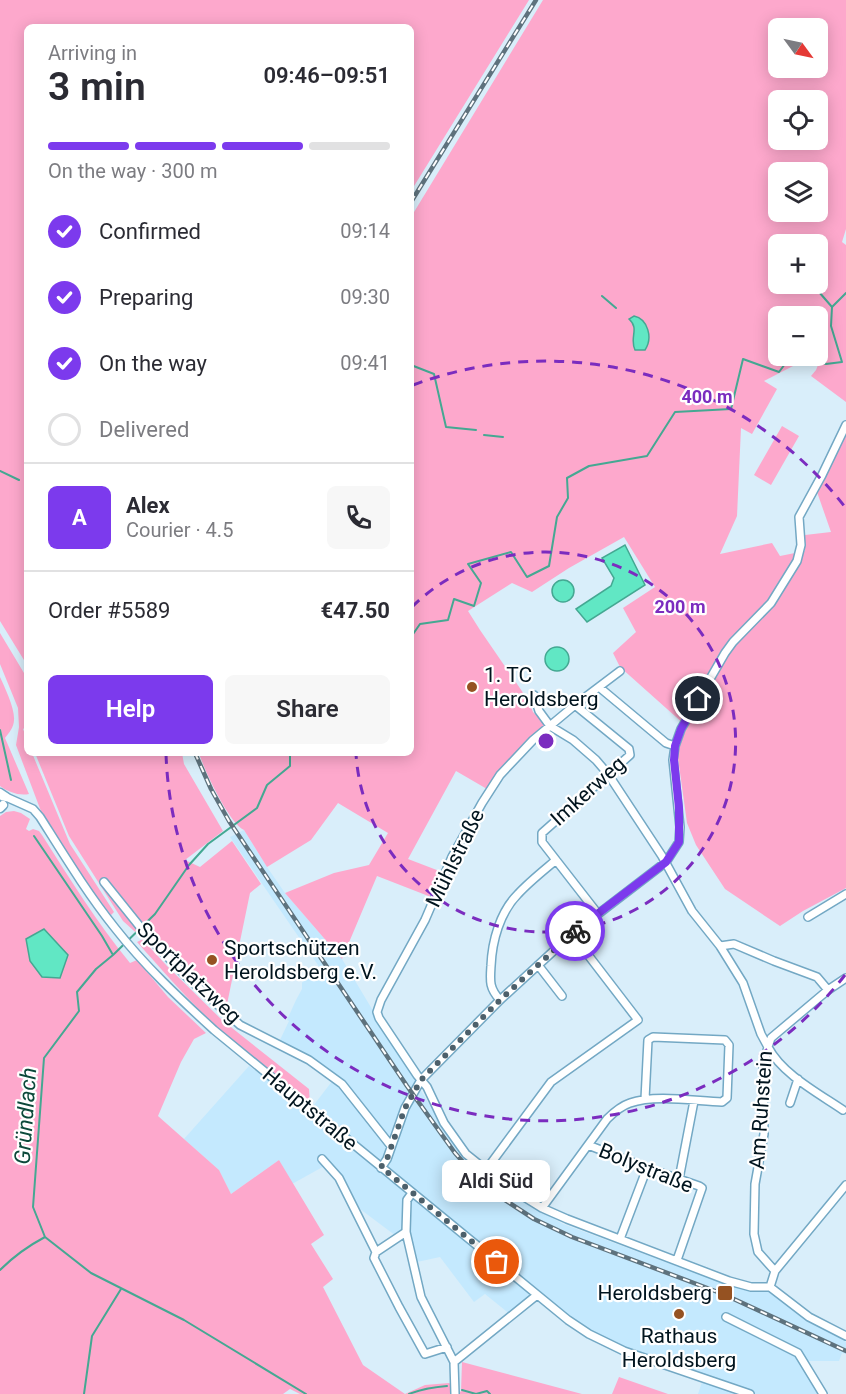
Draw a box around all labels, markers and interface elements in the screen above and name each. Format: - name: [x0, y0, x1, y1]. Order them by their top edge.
- north arrow: [768, 18, 828, 78]
- map controls: [768, 18, 828, 366]
- text: Arriving in: [48, 41, 137, 65]
- text: 09:46–09:51: [263, 63, 390, 88]
- text: 3 min: [48, 64, 146, 110]
- button: locate: [768, 90, 828, 150]
- text: On the way · 300 m: [48, 159, 217, 183]
- button: layers: [768, 162, 828, 222]
- icon: check: [48, 215, 81, 248]
- text: Confirmed: [99, 219, 201, 244]
- text: 09:14: [340, 219, 390, 243]
- button: +: [768, 234, 828, 294]
- icon: check: [48, 281, 81, 314]
- text: Preparing: [99, 285, 193, 310]
- text: 09:30: [340, 285, 390, 309]
- button: −: [768, 306, 828, 366]
- icon: check: [48, 347, 81, 380]
- text: On the way: [99, 351, 207, 376]
- text: 09:41: [340, 351, 390, 375]
- text: 400 m: [681, 386, 733, 407]
- text: Delivered: [99, 417, 189, 442]
- button: phone: [327, 486, 390, 549]
- text: Alex: [126, 493, 170, 518]
- text: A: [72, 505, 87, 530]
- text: Courier · 4.5: [126, 518, 233, 542]
- text: 200 m: [654, 596, 706, 617]
- text: Order #5589: [48, 598, 170, 623]
- text: €47.50: [321, 598, 390, 623]
- place label: 1. TC Heroldsberg: [484, 663, 598, 711]
- pin: [672, 673, 723, 724]
- button: Help: [48, 675, 213, 744]
- button: Share: [225, 675, 390, 744]
- marker: 1. TC Heroldsberg: [465, 680, 479, 694]
- icon: home: [681, 682, 714, 715]
- centre of rings: [536, 731, 556, 751]
- street label: Imkerweg: [546, 751, 630, 831]
- street label: Mühlstraße: [421, 805, 489, 911]
- courier: [545, 901, 605, 961]
- icon: bike: [559, 915, 592, 948]
- street label: Sportplatzweg: [132, 917, 246, 1029]
- place label: Sportschützen Heroldsberg e.V.: [224, 936, 377, 984]
- marker: Sportschützen Heroldsberg e.V.: [205, 953, 219, 967]
- street label: Am Ruhstein: [745, 1050, 777, 1170]
- street label: Hauptstraße: [258, 1062, 362, 1156]
- water label: Gründlach: [10, 1067, 41, 1165]
- street label: Bolystraße: [595, 1138, 697, 1198]
- callout: Aldi Süd: [443, 1160, 551, 1202]
- text: Aldi Süd: [459, 1169, 533, 1193]
- pin: [471, 1236, 522, 1287]
- icon: bag: [480, 1245, 513, 1278]
- place label: Heroldsberg: [598, 1281, 712, 1305]
- marker: Heroldsberg: [716, 1284, 734, 1302]
- marker: Rathaus Heroldsberg: [672, 1307, 686, 1321]
- place label: Rathaus Heroldsberg: [622, 1324, 736, 1372]

